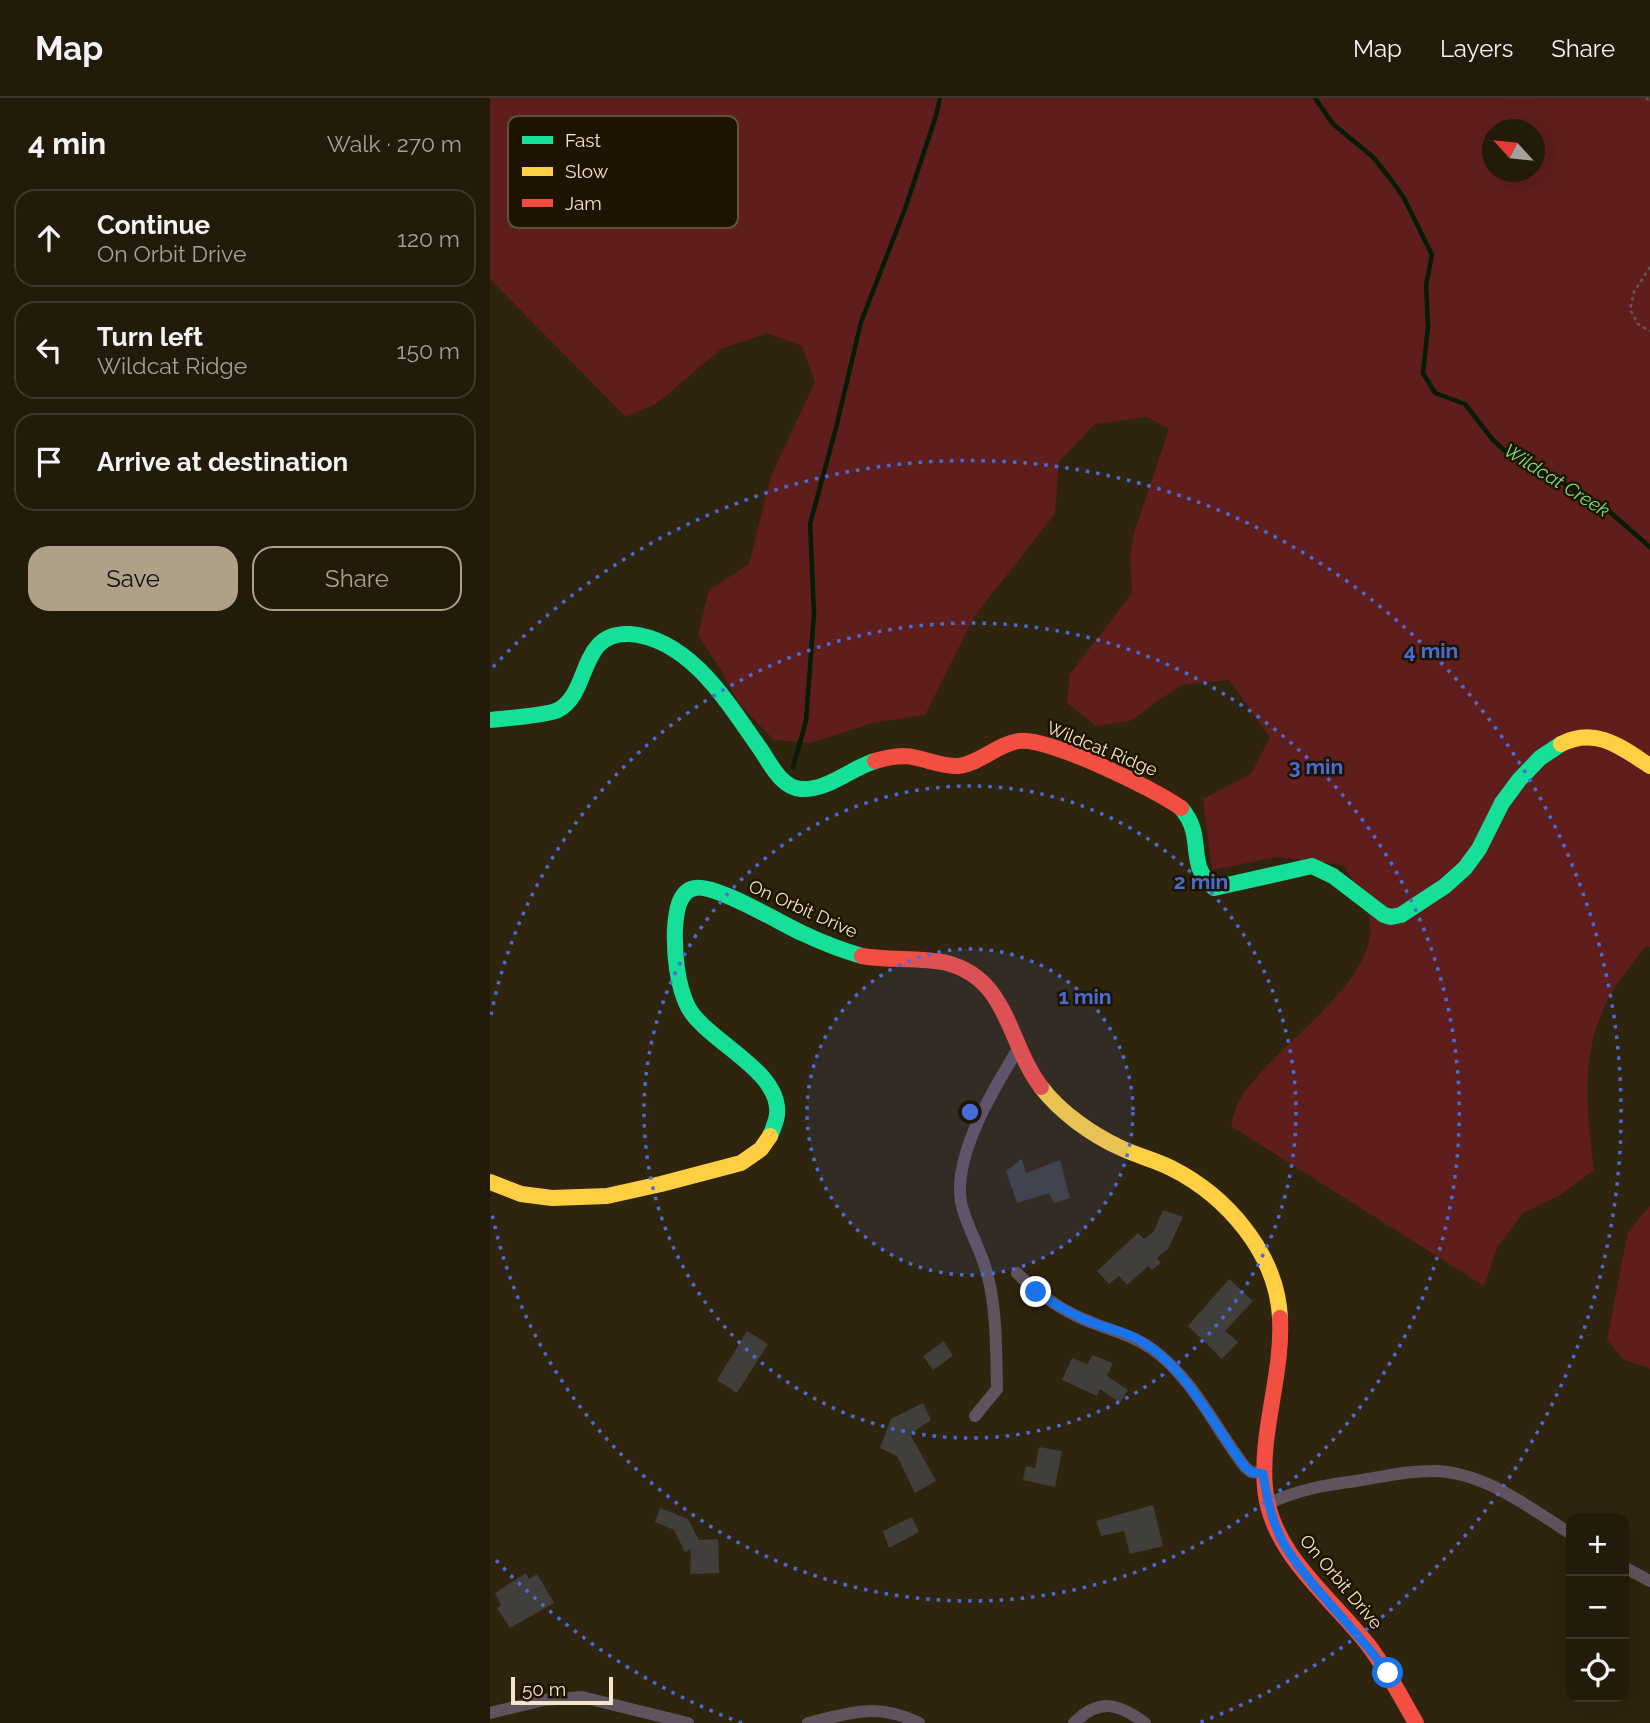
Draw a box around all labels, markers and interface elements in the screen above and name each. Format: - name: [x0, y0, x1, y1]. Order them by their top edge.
- text: Map: [35, 29, 103, 68]
- text: Map: [1353, 34, 1402, 63]
- text: Layers: [1440, 34, 1513, 63]
- text: Share: [1551, 34, 1615, 63]
- legend: [508, 116, 738, 228]
- north arrow: [1482, 119, 1545, 182]
- text: 4 min: [28, 126, 106, 161]
- text: Fast: [565, 129, 601, 151]
- text: Walk · 270 m: [327, 130, 462, 157]
- text: Slow: [565, 160, 609, 182]
- text: Jam: [565, 192, 602, 214]
- text: Continue: [97, 210, 210, 240]
- icon: ahead: [30, 219, 68, 257]
- text: 120 m: [397, 225, 460, 252]
- text: On Orbit Drive: [97, 240, 246, 267]
- text: Turn left: [97, 322, 203, 352]
- icon: left: [30, 331, 68, 369]
- text: 150 m: [397, 337, 460, 364]
- text: Wildcat Ridge: [97, 352, 247, 379]
- water label: Wildcat Creek: [1500, 439, 1614, 521]
- icon: arrive: [30, 443, 68, 481]
- text: Arrive at destination: [97, 447, 348, 477]
- button: Save: [28, 546, 238, 611]
- button: Share: [252, 546, 462, 611]
- text: 4 min: [1404, 638, 1458, 663]
- street label: Wildcat Ridge: [1044, 717, 1161, 780]
- text: 3 min: [1289, 754, 1343, 779]
- text: 2 min: [1174, 869, 1228, 894]
- street label: On Orbit Drive: [746, 875, 861, 942]
- text: 1 min: [1058, 984, 1112, 1009]
- centre of rings: [958, 1100, 982, 1124]
- route end: [1020, 1276, 1051, 1307]
- map controls: [1566, 1513, 1629, 1702]
- button: +: [1566, 1513, 1629, 1576]
- street label: On Orbit Drive: [1296, 1530, 1387, 1634]
- button: −: [1566, 1576, 1629, 1639]
- button: locate: [1566, 1639, 1629, 1702]
- route start: [1372, 1657, 1403, 1688]
- scale bar: [511, 1674, 612, 1706]
- text: 50 m: [522, 1678, 566, 1700]

